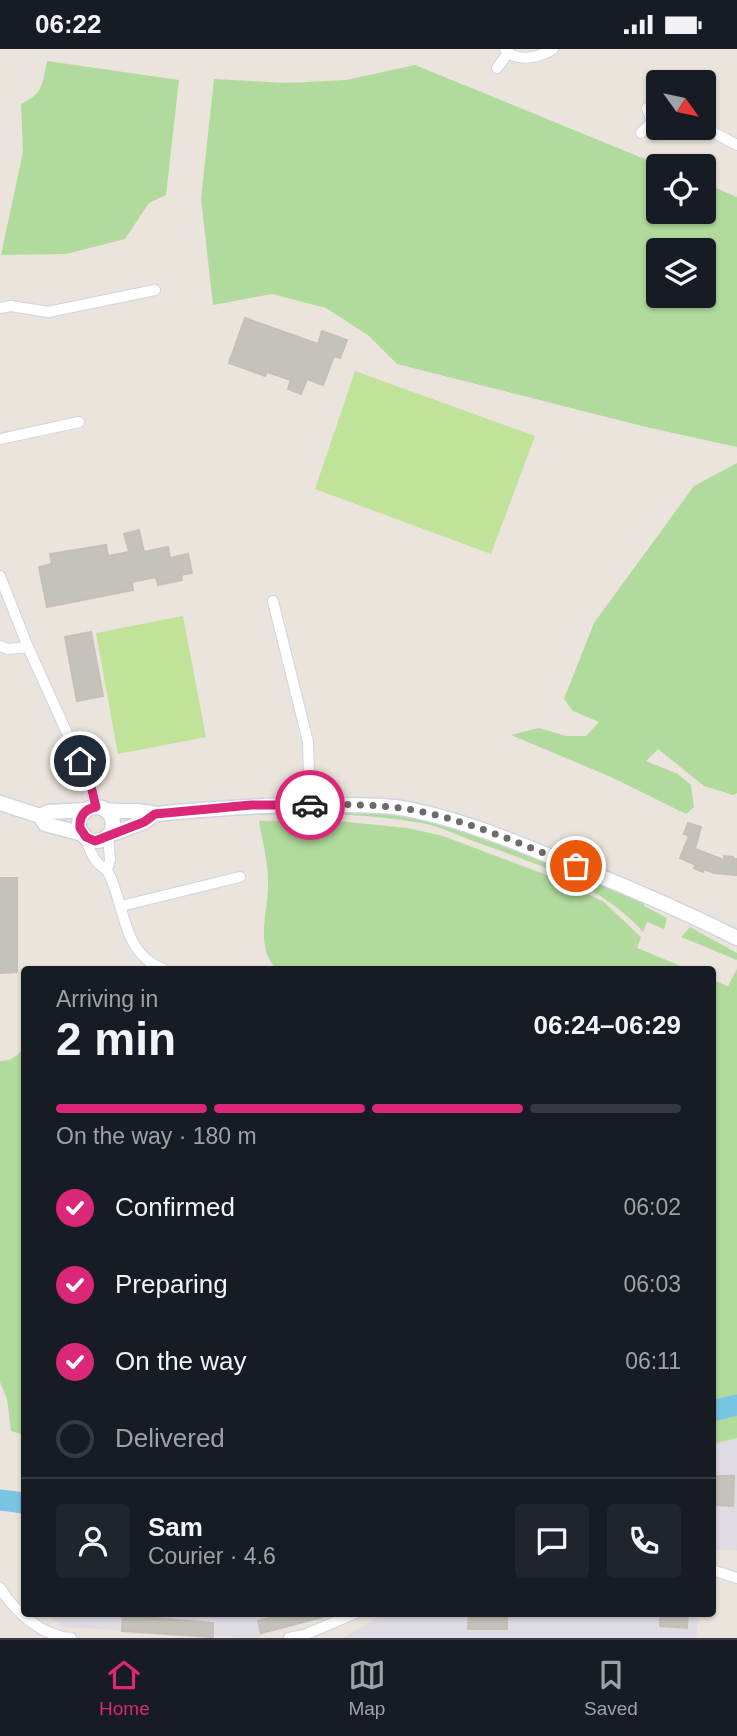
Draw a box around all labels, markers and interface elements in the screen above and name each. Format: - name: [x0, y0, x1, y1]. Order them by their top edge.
- text: 06:22: [35, 9, 102, 39]
- north arrow: [646, 70, 716, 140]
- map controls: [646, 70, 716, 308]
- button: locate: [646, 154, 716, 224]
- button: layers: [646, 238, 716, 308]
- pin: [50, 731, 110, 791]
- icon: home: [61, 742, 99, 780]
- courier: [275, 770, 345, 840]
- icon: car: [291, 786, 329, 824]
- pin: [546, 836, 606, 896]
- icon: bag: [557, 847, 595, 885]
- text: Arriving in: [56, 986, 158, 1012]
- text: 06:24–06:29: [534, 1010, 681, 1040]
- text: 2 min: [56, 1013, 176, 1065]
- text: On the way · 180 m: [56, 1123, 257, 1149]
- icon: check: [56, 1189, 94, 1227]
- text: Confirmed: [115, 1192, 235, 1222]
- text: 06:02: [623, 1194, 681, 1220]
- icon: check: [56, 1266, 94, 1304]
- text: Preparing: [115, 1269, 228, 1299]
- text: 06:03: [623, 1271, 681, 1297]
- icon: check: [56, 1343, 94, 1381]
- text: On the way: [115, 1346, 247, 1376]
- text: 06:11: [625, 1348, 681, 1374]
- text: Delivered: [115, 1423, 225, 1453]
- button: person: [56, 1504, 130, 1578]
- button: chat: [515, 1504, 589, 1578]
- button: phone: [607, 1504, 681, 1578]
- text: Sam: [148, 1512, 203, 1542]
- text: Courier · 4.6: [148, 1543, 276, 1569]
- tab: Home: [99, 1656, 150, 1720]
- tab: Map: [348, 1656, 386, 1720]
- tab: Saved: [584, 1656, 638, 1720]

